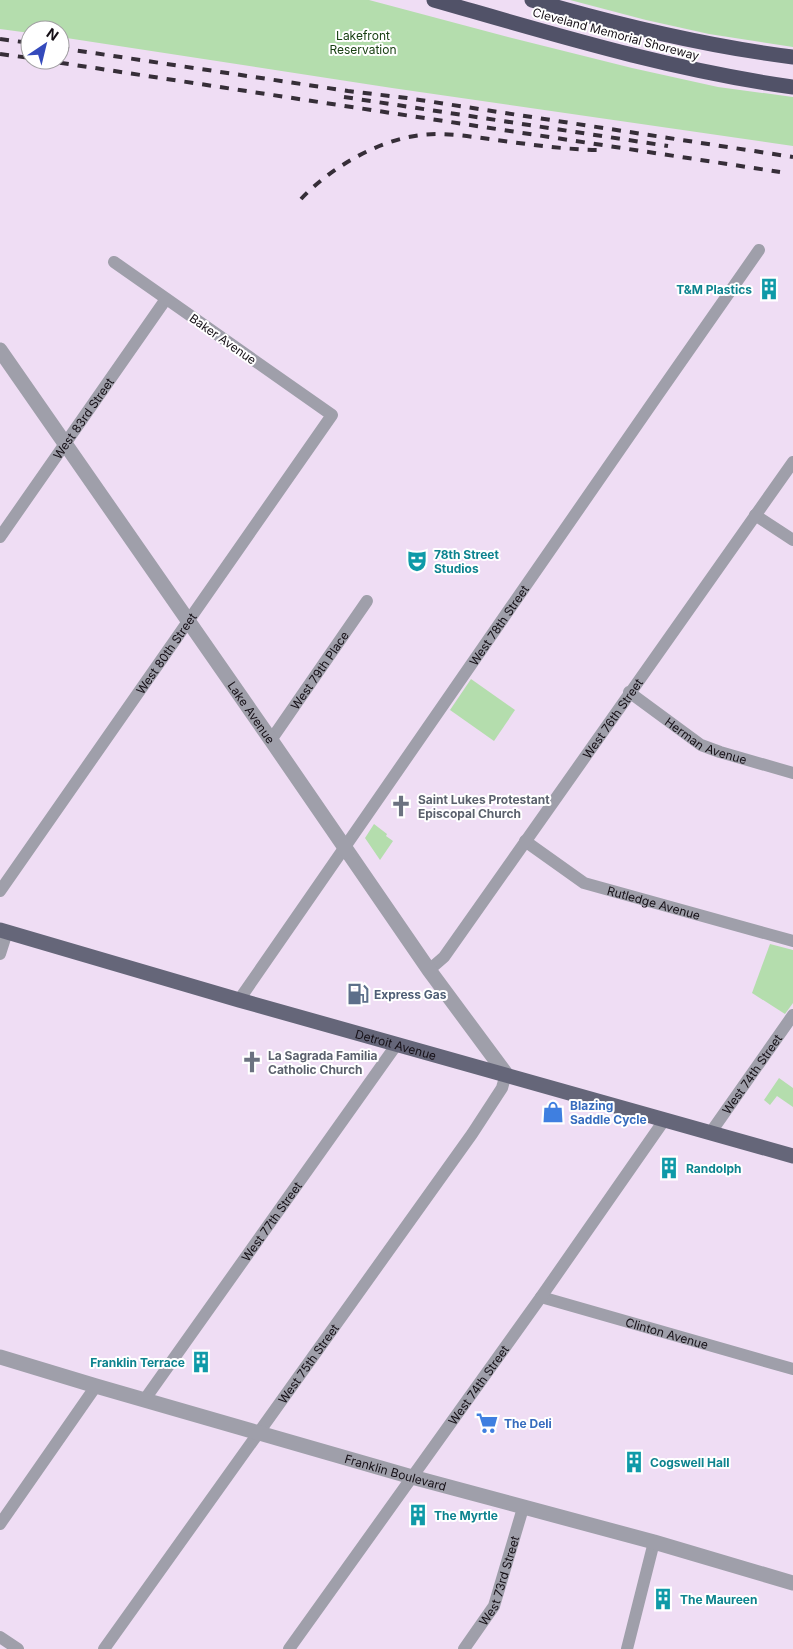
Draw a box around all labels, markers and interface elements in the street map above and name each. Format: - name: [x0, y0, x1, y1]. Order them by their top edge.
- street label: Cleveland Memorial Shoreway: [531, 5, 701, 64]
- north arrow: [20, 20, 70, 70]
- text: N: [43, 24, 62, 44]
- park label: Lakefront Reservation: [329, 28, 397, 57]
- building icon: T&M Plastics: [756, 276, 782, 302]
- place label: T&M Plastics: [676, 282, 752, 297]
- street label: Baker Avenue: [187, 311, 259, 367]
- street label: West 83rd Street: [49, 374, 117, 462]
- place label: 78th Street Studios: [434, 547, 499, 576]
- theatre icon: 78th Street Studios: [404, 548, 430, 574]
- street label: West 78th Street: [466, 582, 532, 668]
- street label: West 80th Street: [132, 610, 199, 697]
- street label: West 79th Place: [287, 628, 352, 712]
- street label: West 76th Street: [579, 675, 646, 761]
- street label: Lake Avenue: [225, 678, 278, 746]
- street label: Herman Avenue: [662, 714, 749, 767]
- place label: Saint Lukes Protestant Episcopal Church: [418, 792, 550, 821]
- church icon: Saint Lukes Protestant Episcopal Church: [388, 793, 414, 819]
- street label: Rutledge Avenue: [606, 882, 702, 922]
- fuel station icon: Express Gas: [345, 981, 371, 1007]
- place label: Express Gas: [374, 987, 447, 1002]
- street label: Detroit Avenue: [354, 1026, 438, 1063]
- street label: West 74th Street: [719, 1031, 785, 1117]
- place label: La Sagrada Familia Catholic Church: [268, 1048, 378, 1077]
- church icon: La Sagrada Familia Catholic Church: [239, 1049, 265, 1075]
- place label: Blazing Saddle Cycle: [570, 1098, 647, 1127]
- shop icon: Blazing Saddle Cycle: [540, 1099, 566, 1125]
- building icon: Randolph: [656, 1155, 682, 1181]
- place label: Randolph: [686, 1161, 741, 1176]
- street label: West 77th Street: [238, 1179, 305, 1264]
- street label: Clinton Avenue: [624, 1314, 710, 1352]
- street label: West 75th Street: [275, 1321, 342, 1406]
- street label: West 74th Street: [445, 1342, 512, 1427]
- building icon: Franklin Terrace: [188, 1349, 214, 1375]
- place label: Franklin Terrace: [90, 1355, 185, 1370]
- supermarket icon: The Deli: [474, 1410, 500, 1436]
- place label: The Deli: [504, 1416, 552, 1431]
- building icon: Cogswell Hall: [621, 1449, 647, 1475]
- street label: Franklin Boulevard: [343, 1451, 448, 1493]
- place label: Cogswell Hall: [650, 1455, 730, 1470]
- building icon: The Myrtle: [405, 1502, 431, 1528]
- place label: The Myrtle: [434, 1508, 498, 1523]
- street label: West 73rd Street: [475, 1534, 522, 1628]
- building icon: The Maureen: [650, 1586, 676, 1612]
- place label: The Maureen: [680, 1592, 757, 1607]

